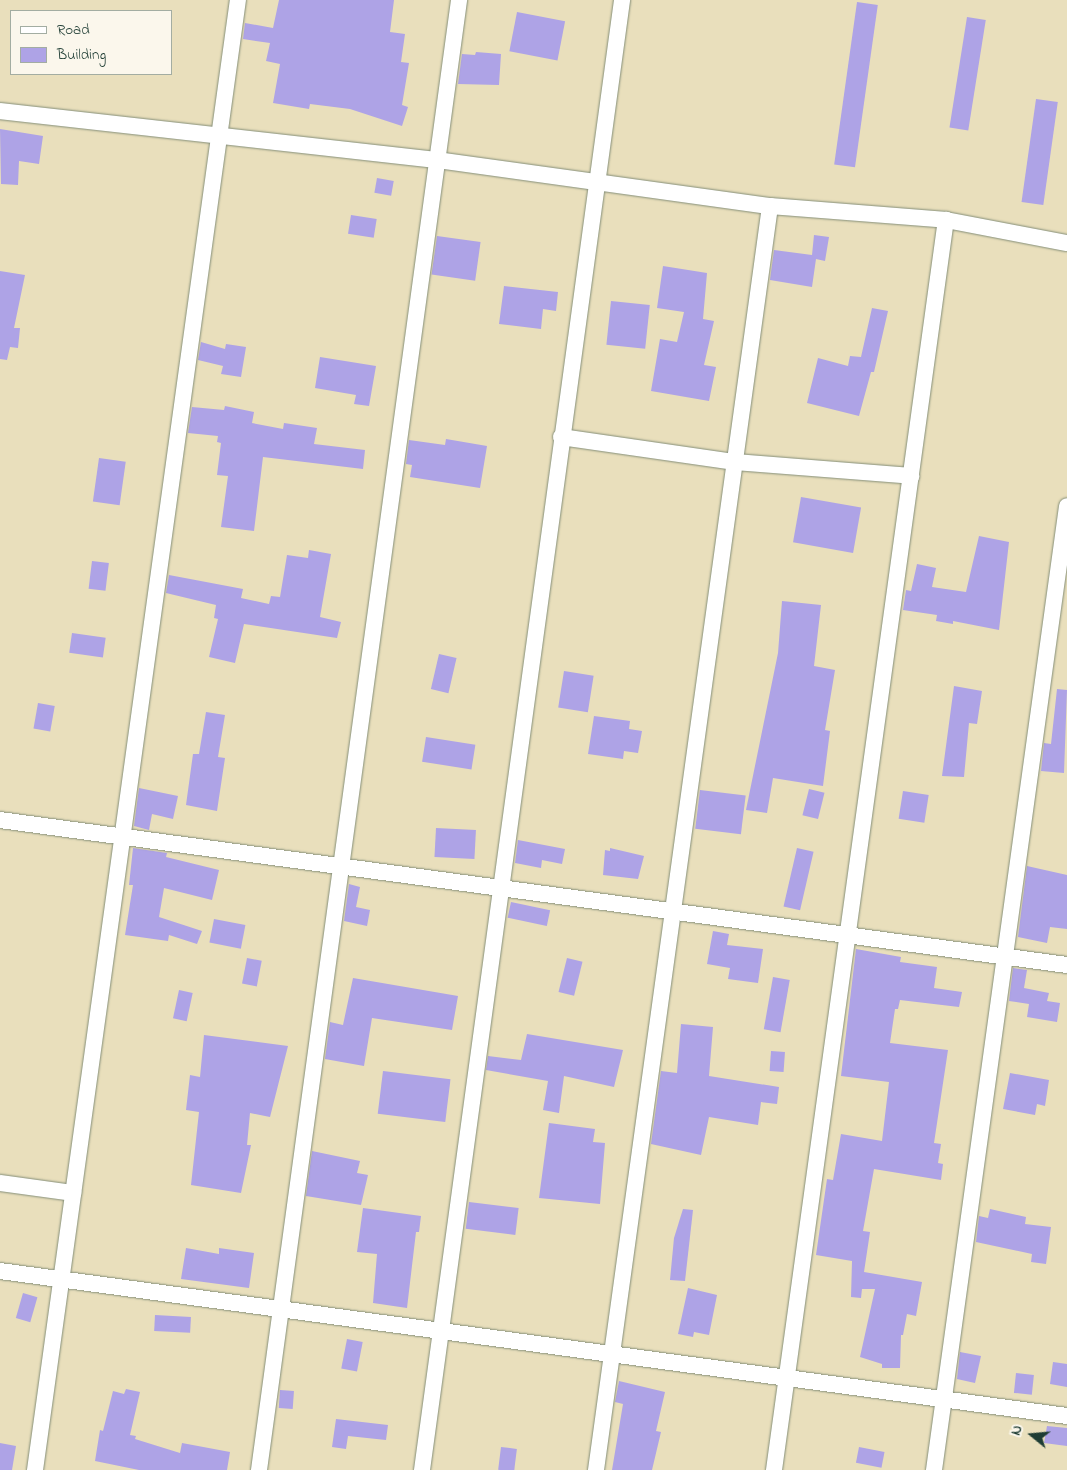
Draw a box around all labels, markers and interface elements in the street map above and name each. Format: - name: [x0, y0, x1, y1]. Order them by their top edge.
- legend: [10, 10, 172, 75]
- text: Road: [57, 19, 90, 41]
- text: Building: [57, 44, 106, 66]
- north arrow: [1007, 1410, 1057, 1460]
- text: N: [1006, 1423, 1029, 1438]

